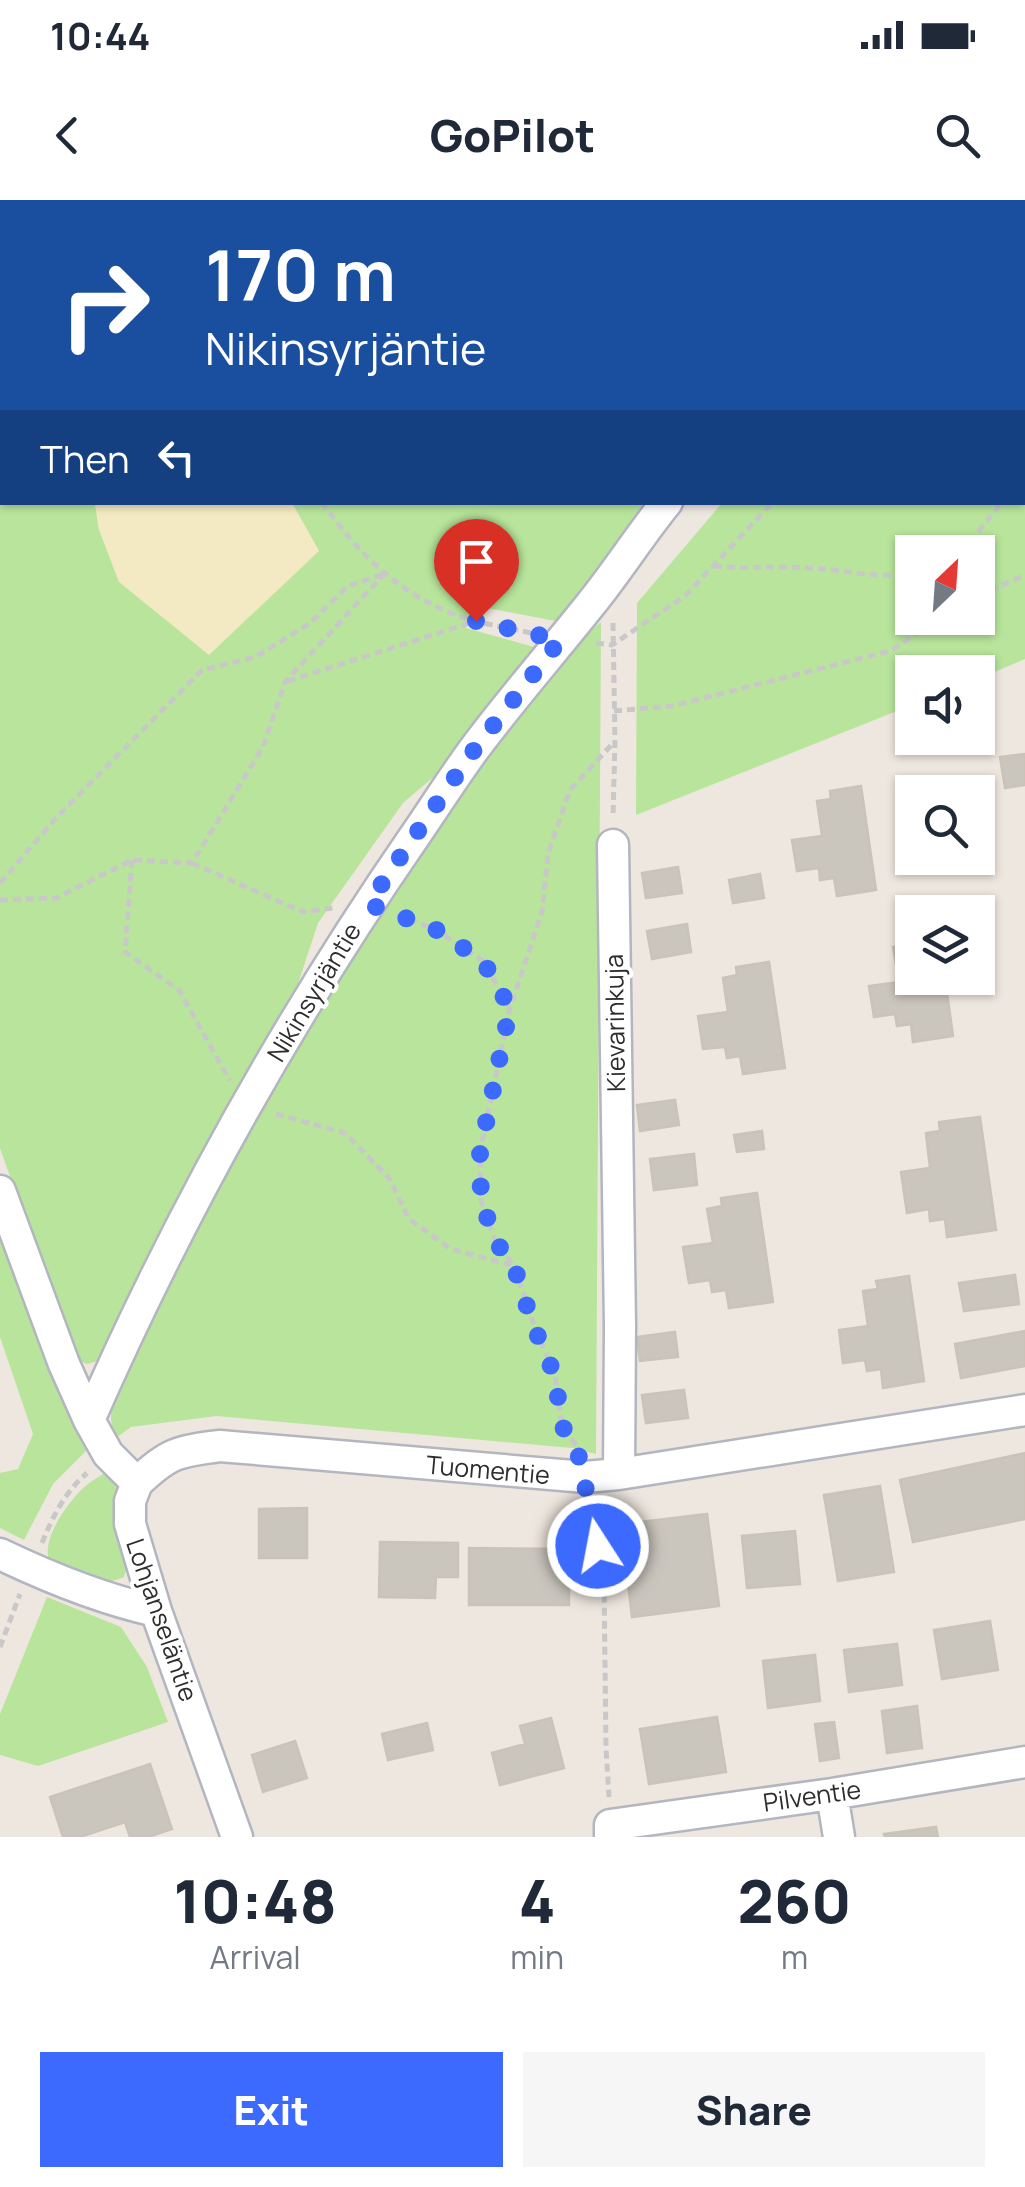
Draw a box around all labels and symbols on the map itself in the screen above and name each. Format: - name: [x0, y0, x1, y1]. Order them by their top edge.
- pin: [434, 519, 519, 622]
- north arrow: [895, 535, 995, 635]
- street label: Nikinsyrjäntie: [258, 916, 369, 1068]
- street label: Kievarinkuja: [596, 954, 633, 1092]
- street label: Tuomentie: [425, 1447, 551, 1492]
- position arrow: [546, 1494, 650, 1598]
- street label: Lohjanseläntie: [118, 1534, 207, 1706]
- street label: Pilventie: [761, 1771, 863, 1820]

